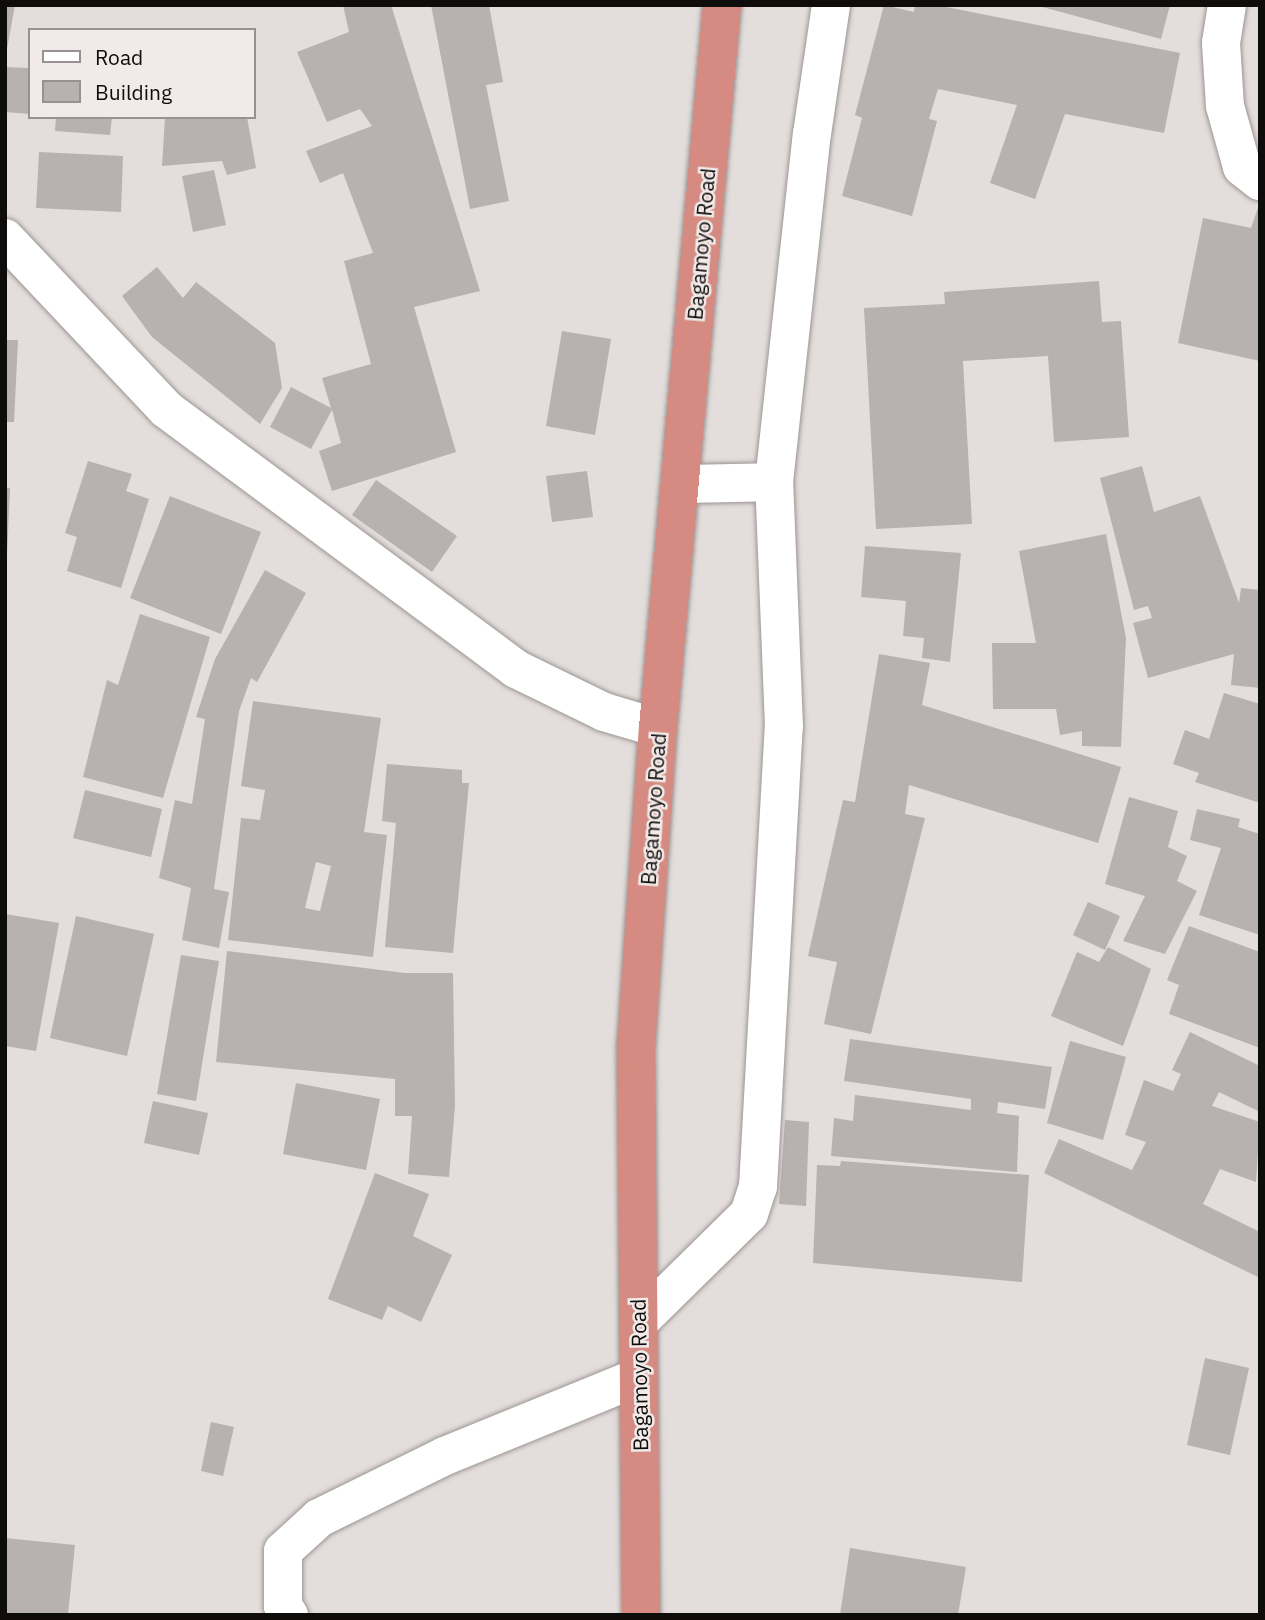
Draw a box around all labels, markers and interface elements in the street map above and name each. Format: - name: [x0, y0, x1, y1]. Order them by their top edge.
- legend: [28, 28, 256, 119]
- text: Road: [95, 43, 143, 71]
- text: Building: [95, 78, 172, 106]
- street label: Bagamoyo Road: [682, 167, 720, 321]
- street label: Bagamoyo Road: [635, 732, 671, 886]
- street label: Bagamoyo Road: [625, 1299, 653, 1451]

